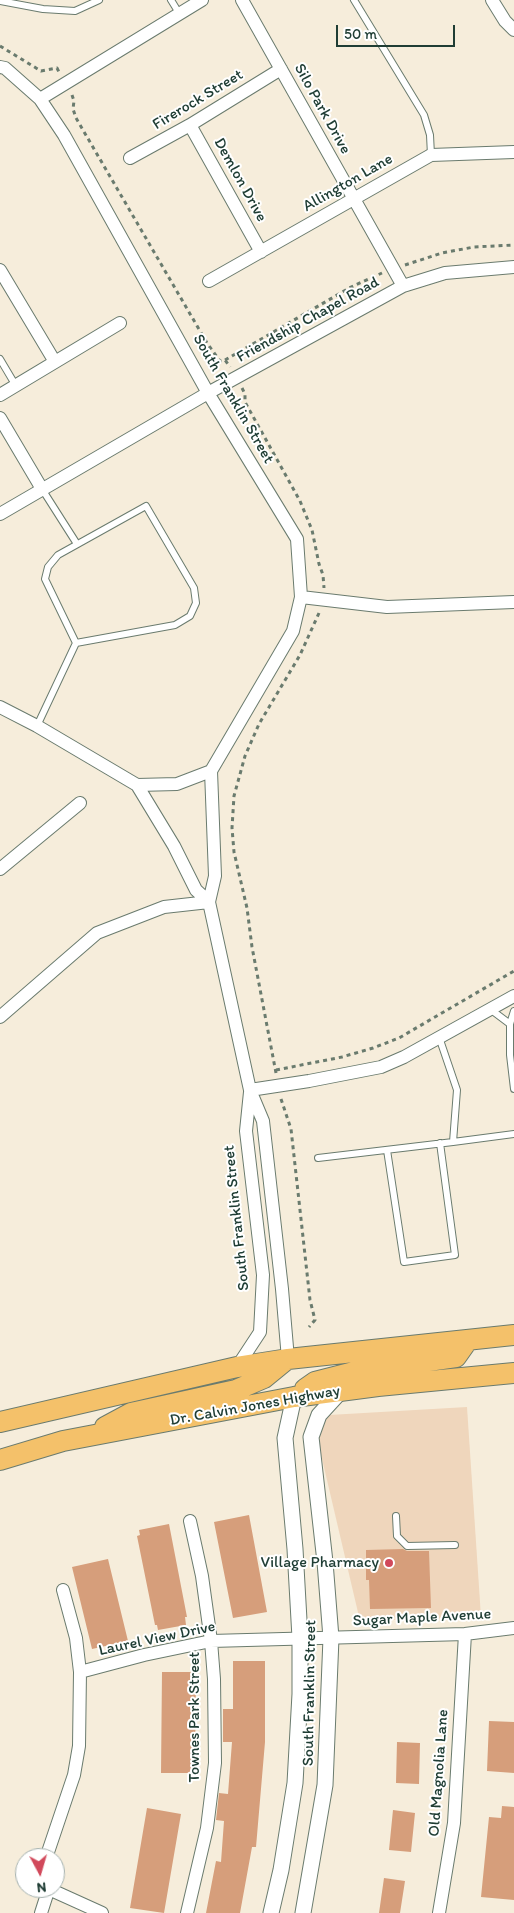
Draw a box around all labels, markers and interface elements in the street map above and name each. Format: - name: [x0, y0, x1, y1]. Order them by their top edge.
- scale bar: [339, 15, 458, 47]
- text: 50 m: [344, 25, 377, 43]
- street label: Silo Park Drive: [289, 60, 355, 158]
- street label: Firerock Street: [149, 65, 247, 135]
- street label: Demlon Drive: [209, 135, 271, 225]
- street label: Allington Lane: [300, 150, 396, 216]
- street label: Friendship Chapel Road: [233, 273, 383, 367]
- street label: South Franklin Street: [188, 331, 278, 467]
- street label: South Franklin Street: [220, 1144, 254, 1292]
- street label: Dr. Calvin Jones Highway: [168, 1382, 342, 1430]
- place label: Village Pharmacy: [261, 1553, 379, 1573]
- marker: Village Pharmacy: [383, 1557, 395, 1569]
- street label: Sugar Maple Avenue: [352, 1605, 492, 1631]
- street label: Laurel View Drive: [97, 1617, 217, 1661]
- street label: South Franklin Street: [299, 1620, 321, 1766]
- street label: Townes Park Street: [185, 1652, 205, 1782]
- street label: Old Magnolia Lane: [425, 1709, 453, 1837]
- north arrow: [15, 1848, 65, 1898]
- text: N: [36, 1878, 47, 1896]

